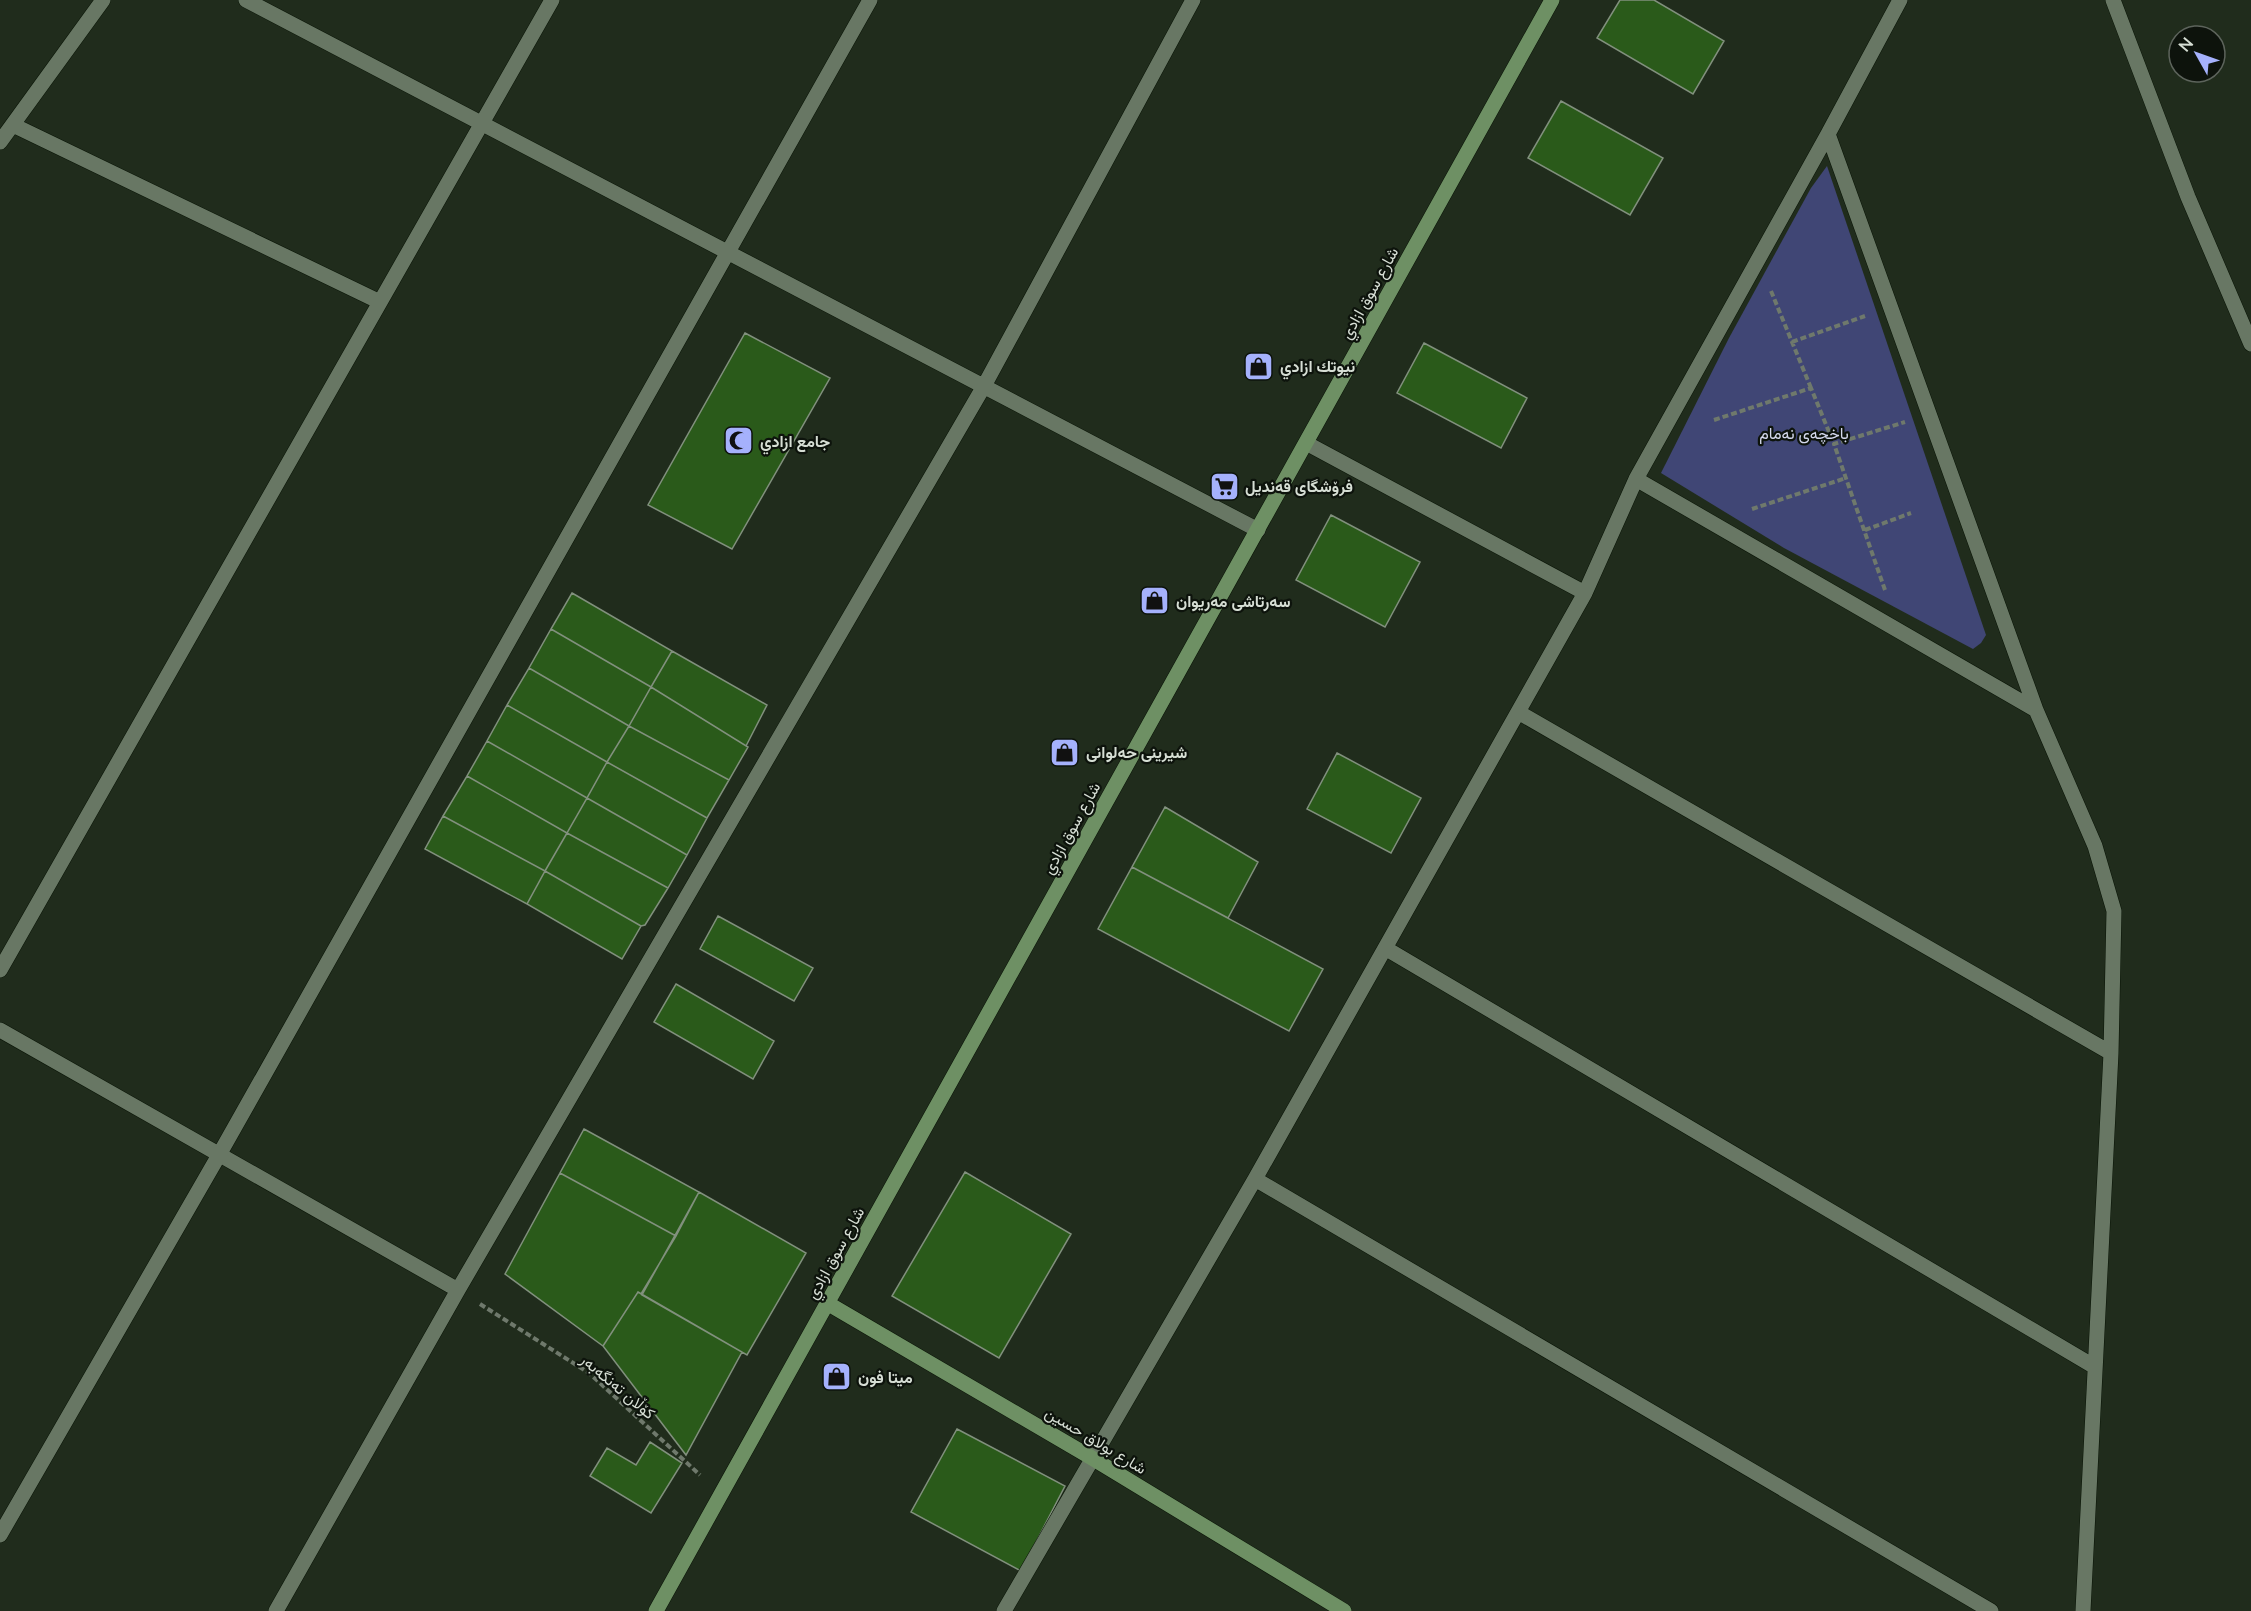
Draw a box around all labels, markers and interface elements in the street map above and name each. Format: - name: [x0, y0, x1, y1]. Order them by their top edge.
- north arrow: [2167, 24, 2227, 84]
- text: N: [2174, 33, 2196, 55]
- street label: شارع سوق ازادي: [1336, 244, 1406, 344]
- shop icon: نيوتك ازادي: [1243, 350, 1275, 382]
- place label: نيوتك ازادي: [1280, 356, 1355, 380]
- park label: باخچەی نەمام: [1759, 423, 1849, 445]
- mosque icon: جامع ازادي: [723, 425, 755, 457]
- place label: جامع ازادي: [760, 431, 830, 455]
- supermarket icon: فرۆشگای قەندیل: [1208, 470, 1240, 502]
- place label: فرۆشگای قەندیل: [1245, 476, 1353, 497]
- shop icon: سەرتاشی مەریوان: [1139, 585, 1171, 617]
- place label: سەرتاشی مەریوان: [1176, 591, 1291, 612]
- shop icon: شیرینی حەلوانی: [1049, 736, 1081, 768]
- place label: شیرینی حەلوانی: [1086, 742, 1187, 763]
- street label: شارع سوق ازادي: [1038, 779, 1108, 879]
- street label: شارع سوق ازادي: [802, 1204, 872, 1304]
- street label: کۆڵان تەنگەبەر: [575, 1348, 659, 1424]
- shop icon: ميتا فون: [821, 1361, 853, 1393]
- place label: ميتا فون: [858, 1367, 913, 1388]
- street label: شارع بولاق حسين: [1041, 1402, 1150, 1480]

